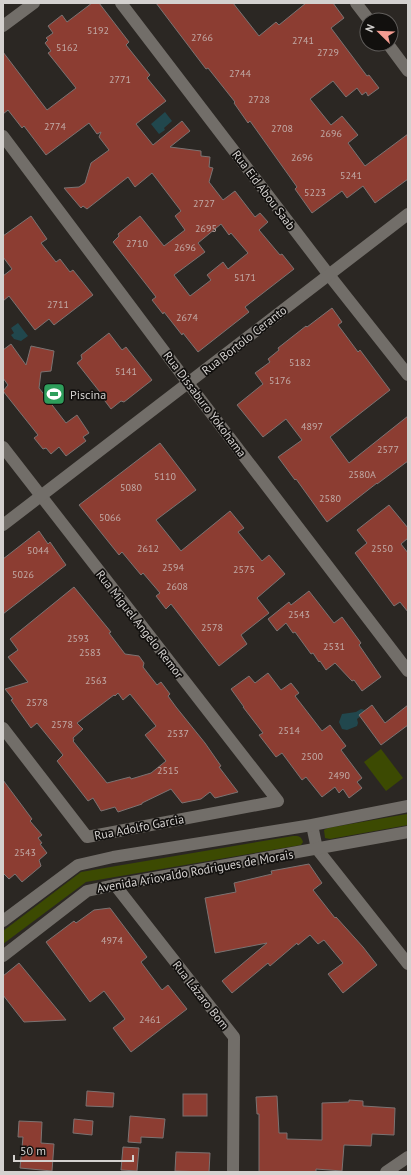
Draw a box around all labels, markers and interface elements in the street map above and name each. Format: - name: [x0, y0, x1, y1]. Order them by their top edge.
- north arrow: [359, 12, 399, 52]
- text: N: [362, 22, 378, 34]
- house number: 5192: [87, 24, 109, 37]
- house number: 2766: [191, 31, 213, 44]
- house number: 2741: [292, 34, 314, 47]
- house number: 5162: [56, 41, 78, 54]
- house number: 2729: [317, 46, 339, 59]
- house number: 2744: [229, 67, 251, 80]
- house number: 2771: [109, 73, 131, 86]
- house number: 2728: [248, 93, 270, 106]
- house number: 2774: [44, 120, 66, 133]
- house number: 2708: [271, 122, 293, 135]
- house number: 2696: [320, 127, 342, 140]
- street label: Rua Eid Abou Saab: [229, 147, 299, 233]
- house number: 2696: [291, 151, 313, 164]
- house number: 5241: [340, 169, 362, 182]
- house number: 5223: [304, 186, 326, 199]
- house number: 2727: [193, 197, 215, 210]
- house number: 2695: [195, 222, 217, 235]
- house number: 2710: [126, 237, 148, 250]
- house number: 2696: [174, 241, 196, 254]
- house number: 5171: [234, 271, 256, 284]
- house number: 2711: [47, 298, 69, 311]
- street label: Rua Bortolo Ceranto: [199, 302, 289, 378]
- house number: 2674: [176, 311, 198, 324]
- street label: Rua Dissaburo Yokohama: [160, 348, 250, 460]
- house number: 5182: [289, 356, 311, 369]
- house number: 5141: [115, 365, 137, 378]
- house number: 5176: [269, 374, 291, 387]
- sports icon: Piscina: [41, 381, 67, 407]
- place label: Piscina: [70, 387, 106, 402]
- house number: 4897: [301, 420, 323, 433]
- house number: 2577: [377, 443, 399, 456]
- house number: 2580A: [348, 468, 376, 481]
- house number: 5110: [154, 470, 176, 483]
- house number: 5080: [120, 481, 142, 494]
- house number: 2580: [319, 492, 341, 505]
- house number: 5066: [99, 511, 121, 524]
- house number: 2612: [137, 542, 159, 555]
- house number: 2550: [371, 542, 393, 555]
- house number: 5044: [27, 544, 49, 557]
- house number: 2594: [162, 561, 184, 574]
- house number: 2575: [233, 563, 255, 576]
- street label: Rua Miguel Angelo Remor: [93, 567, 187, 681]
- house number: 5026: [12, 568, 34, 581]
- house number: 2608: [166, 580, 188, 593]
- house number: 2543: [288, 608, 310, 621]
- house number: 2578: [201, 621, 223, 634]
- house number: 2593: [67, 632, 89, 645]
- house number: 2531: [323, 640, 345, 653]
- house number: 2583: [79, 646, 101, 659]
- house number: 2563: [85, 674, 107, 687]
- house number: 2578: [26, 696, 48, 709]
- house number: 2578: [51, 718, 73, 731]
- house number: 2514: [278, 724, 300, 737]
- house number: 2537: [167, 727, 189, 740]
- house number: 2500: [301, 750, 323, 763]
- house number: 2515: [157, 764, 179, 777]
- house number: 2490: [328, 769, 350, 782]
- street label: Rua Adolfo Garcia: [93, 811, 185, 843]
- house number: 2543: [14, 846, 36, 859]
- street label: Avenida Ariovaldo Rodrigues de Morais: [96, 846, 294, 896]
- house number: 4974: [101, 934, 123, 947]
- street label: Rua Lázaro Bom: [170, 958, 232, 1032]
- house number: 2461: [139, 1013, 161, 1026]
- scale bar: [14, 1137, 133, 1163]
- text: 50 m: [20, 1143, 46, 1158]

